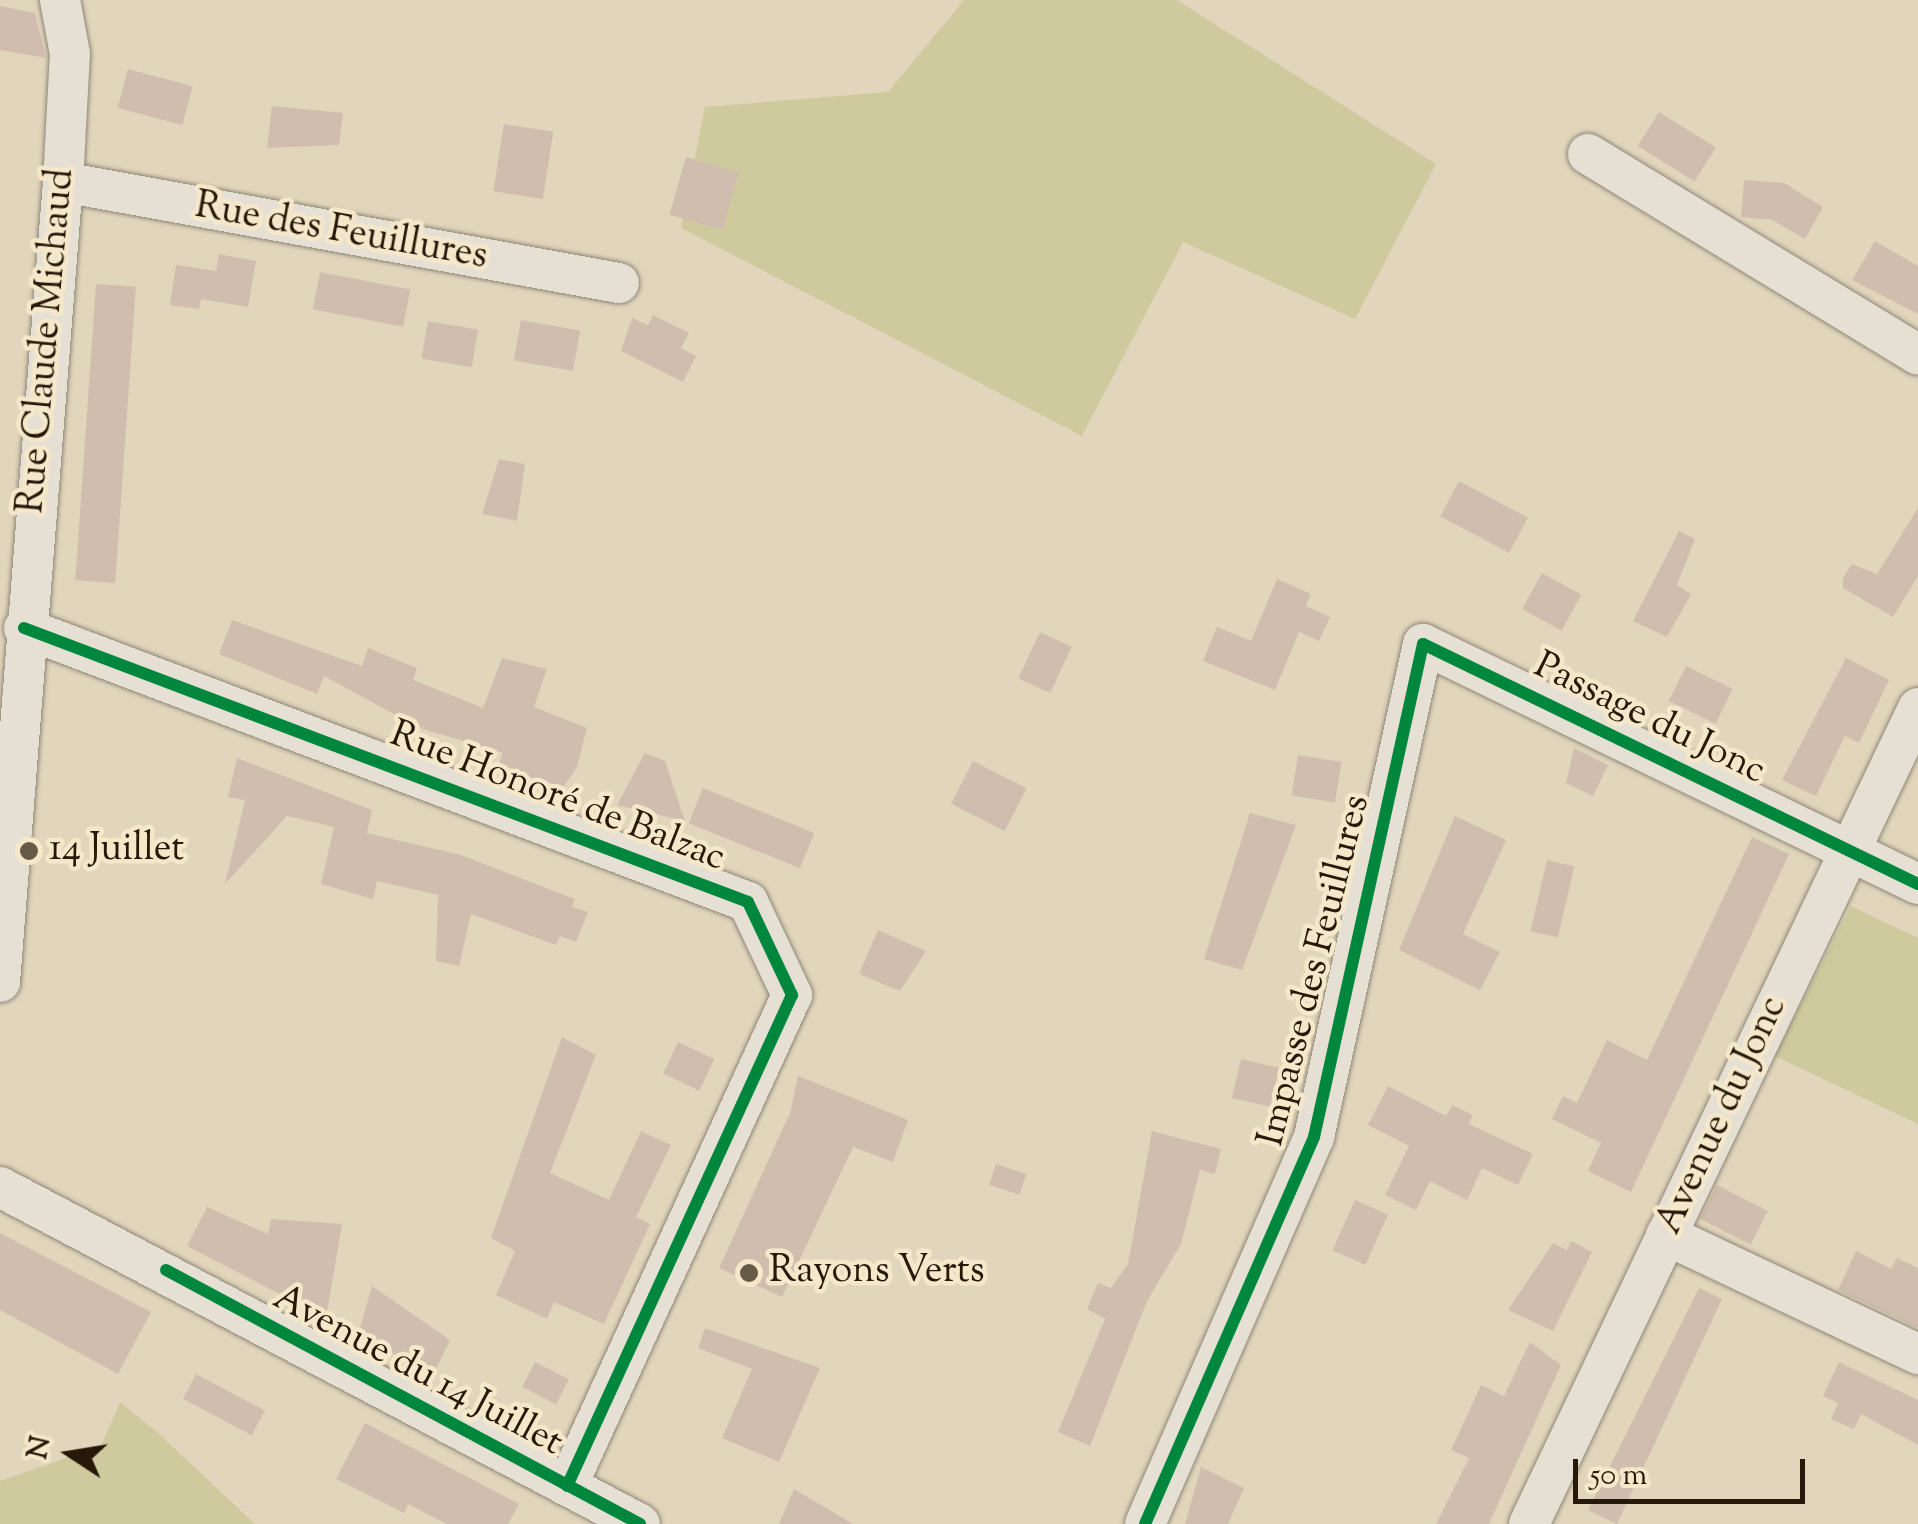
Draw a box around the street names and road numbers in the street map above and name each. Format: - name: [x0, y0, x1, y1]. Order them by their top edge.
- street label: Rue Claude Michaud: [10, 167, 86, 515]
- street label: Rue des Feuillures: [191, 185, 491, 281]
- street label: Passage du Jonc: [1526, 644, 1772, 796]
- street label: Rue Honoré de Balzac: [383, 713, 731, 883]
- street label: Impasse des Feuillures: [1250, 791, 1382, 1151]
- street label: Avenue du Jonc: [1648, 990, 1798, 1242]
- street label: Avenue du 14 Juillet: [264, 1276, 570, 1468]

